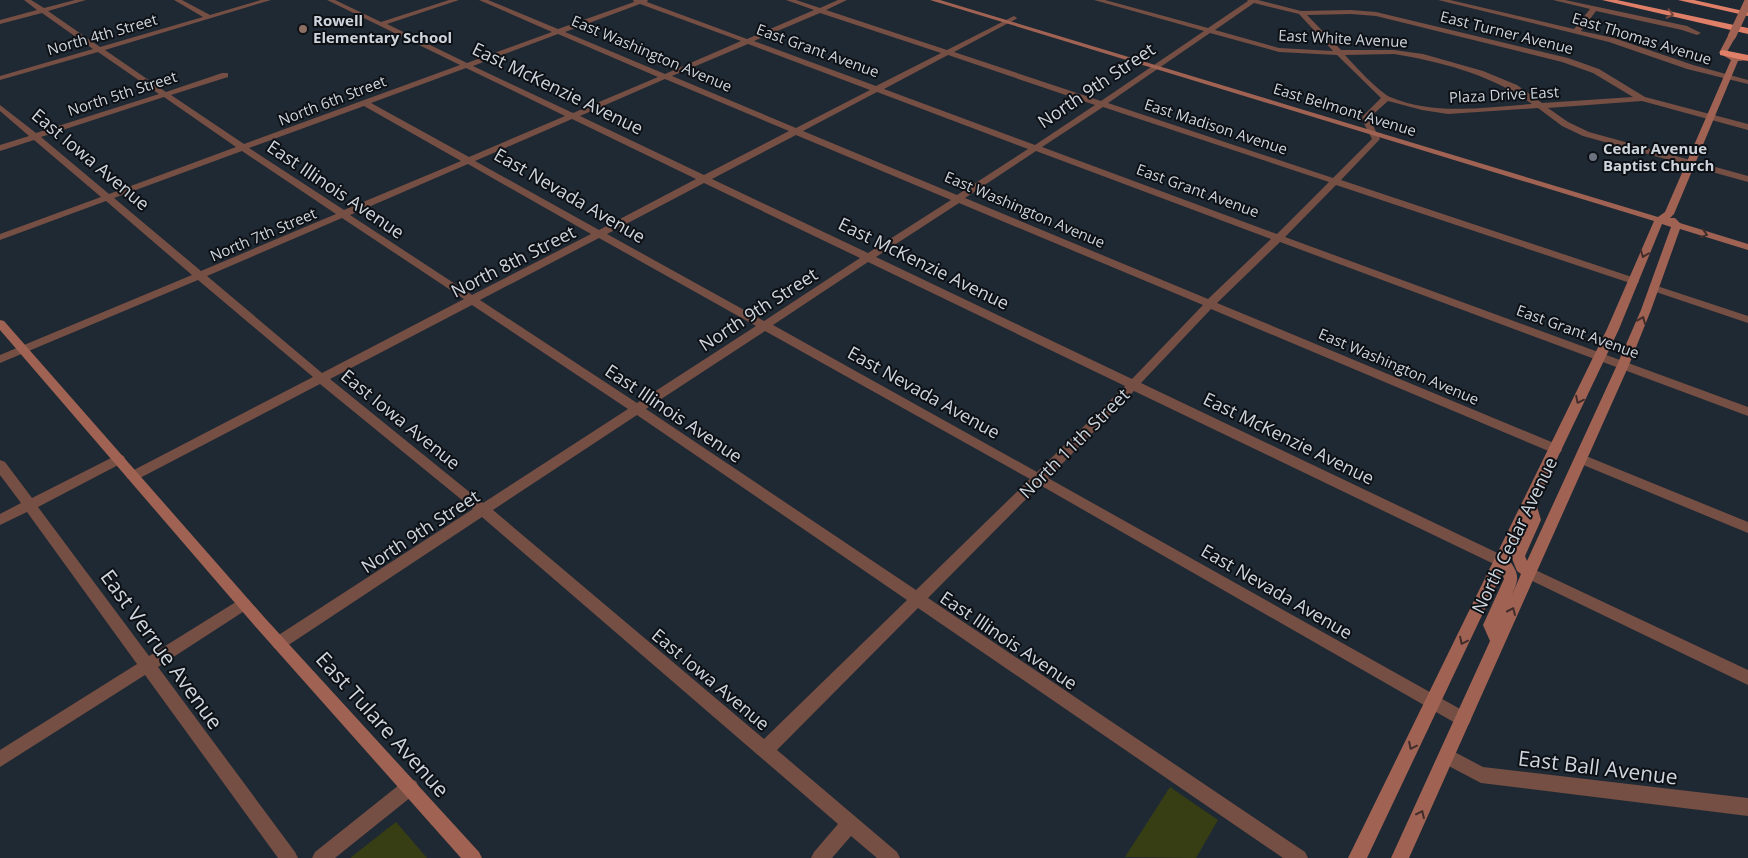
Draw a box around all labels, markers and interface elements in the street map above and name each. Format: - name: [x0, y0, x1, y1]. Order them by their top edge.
- street label: East Turner Avenue: [1438, 6, 1576, 58]
- street label: East Thomas Avenue: [1570, 7, 1714, 69]
- one-way arrow: [1666, 8, 1675, 19]
- street label: North 4th Street: [45, 9, 159, 59]
- place label: Rowell Elementary School: [313, 10, 452, 47]
- street label: East Washington Avenue: [569, 10, 735, 96]
- street label: East Grant Avenue: [754, 19, 882, 81]
- marker: Rowell Elementary School: [297, 23, 309, 35]
- street label: East White Avenue: [1278, 25, 1408, 51]
- street label: East McKenzie Avenue: [469, 36, 647, 140]
- street label: North 9th Street: [1033, 37, 1159, 133]
- street label: North 5th Street: [65, 66, 179, 120]
- street label: North 6th Street: [275, 70, 389, 130]
- street label: East Belmont Avenue: [1271, 78, 1419, 140]
- street label: Plaza Drive East: [1448, 81, 1560, 107]
- street label: East Madison Avenue: [1142, 93, 1290, 159]
- street label: East Iowa Avenue: [27, 103, 155, 215]
- street label: East Illinois Avenue: [263, 134, 409, 244]
- place label: Cedar Avenue Baptist Church: [1603, 138, 1714, 175]
- street label: East Nevada Avenue: [490, 142, 650, 248]
- marker: Cedar Avenue Baptist Church: [1587, 151, 1599, 163]
- street label: East Grant Avenue: [1134, 159, 1262, 221]
- street label: East Washington Avenue: [942, 166, 1108, 252]
- street label: North 7th Street: [207, 203, 319, 265]
- street label: East McKenzie Avenue: [835, 211, 1013, 315]
- street label: North 8th Street: [447, 219, 579, 303]
- one-way arrow: [1699, 228, 1707, 238]
- one-way arrow: [1640, 249, 1651, 258]
- street label: North 9th Street: [694, 262, 822, 356]
- street label: East Grant Avenue: [1514, 300, 1642, 362]
- one-way arrow: [1635, 316, 1646, 325]
- street label: East Washington Avenue: [1316, 323, 1482, 409]
- street label: East Nevada Avenue: [844, 340, 1004, 444]
- street label: East Illinois Avenue: [601, 358, 747, 468]
- street label: East Iowa Avenue: [336, 363, 466, 475]
- street label: North 11th Street: [1014, 383, 1134, 503]
- street label: East McKenzie Avenue: [1200, 386, 1378, 490]
- one-way arrow: [1575, 395, 1585, 404]
- street label: North Cedar Avenue: [1466, 453, 1562, 617]
- street label: North 9th Street: [356, 484, 484, 578]
- street label: East Nevada Avenue: [1197, 538, 1357, 644]
- street label: East Verrue Avenue: [95, 564, 229, 734]
- street label: East Illinois Avenue: [936, 585, 1082, 695]
- one-way arrow: [1505, 607, 1516, 616]
- street label: East Iowa Avenue: [647, 623, 775, 735]
- one-way arrow: [1459, 636, 1469, 645]
- street label: East Tulare Avenue: [310, 645, 456, 803]
- one-way arrow: [1408, 741, 1418, 750]
- street label: East Ball Avenue: [1517, 743, 1679, 791]
- one-way arrow: [1414, 810, 1425, 819]

